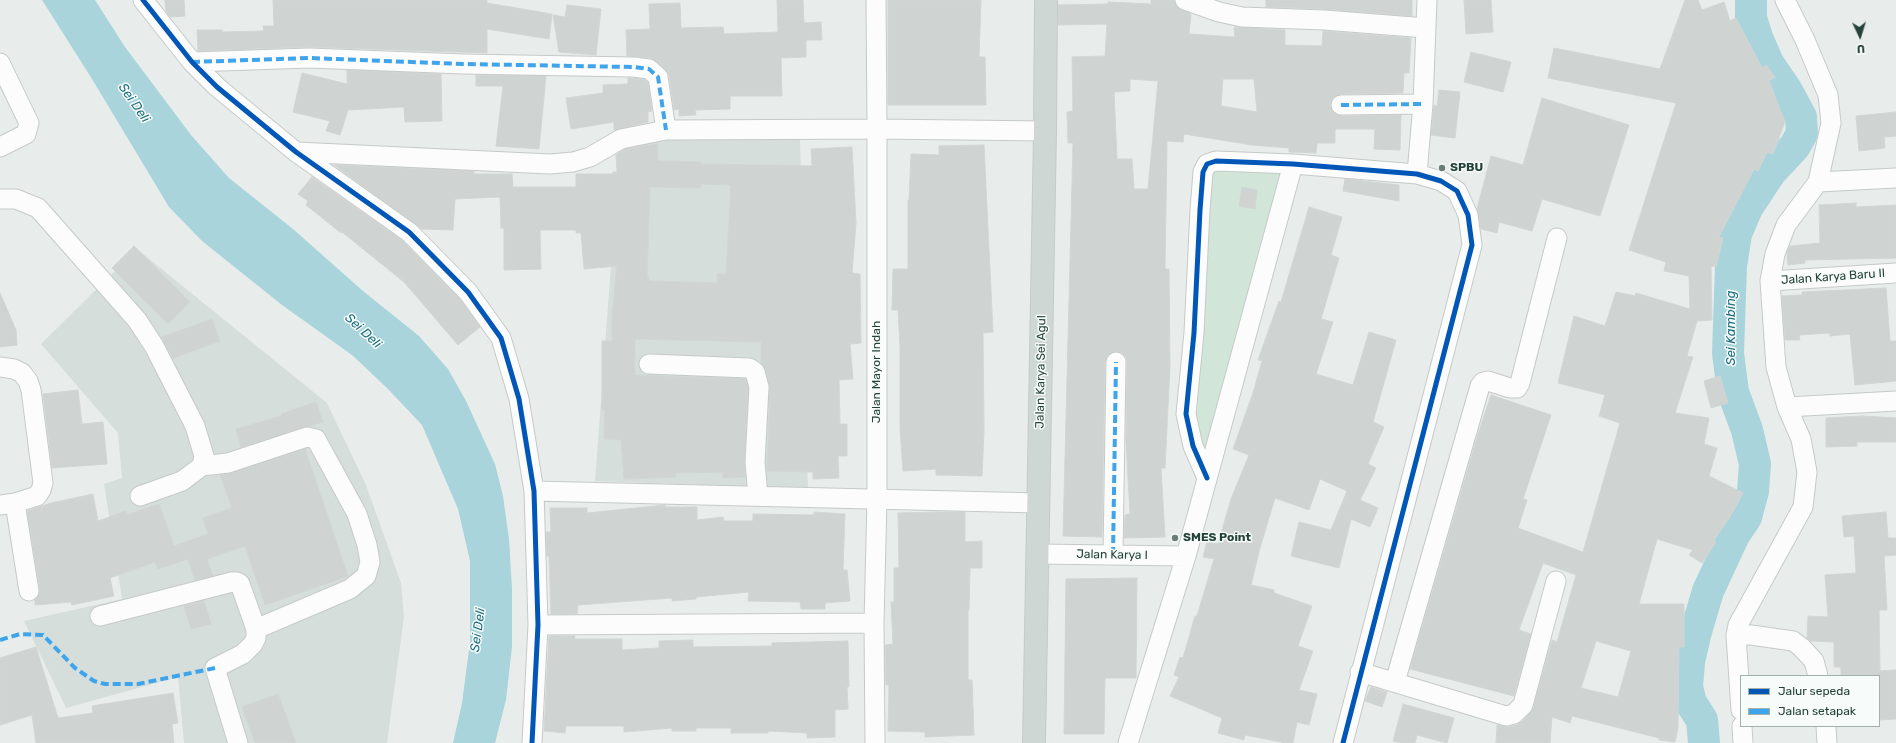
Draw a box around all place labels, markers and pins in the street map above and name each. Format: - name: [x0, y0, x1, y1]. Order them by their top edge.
- place label: SPBU: [1450, 161, 1483, 175]
- marker: SPBU: [1437, 163, 1447, 173]
- place label: SMES Point: [1183, 531, 1251, 545]
- marker: SMES Point: [1170, 533, 1180, 543]

